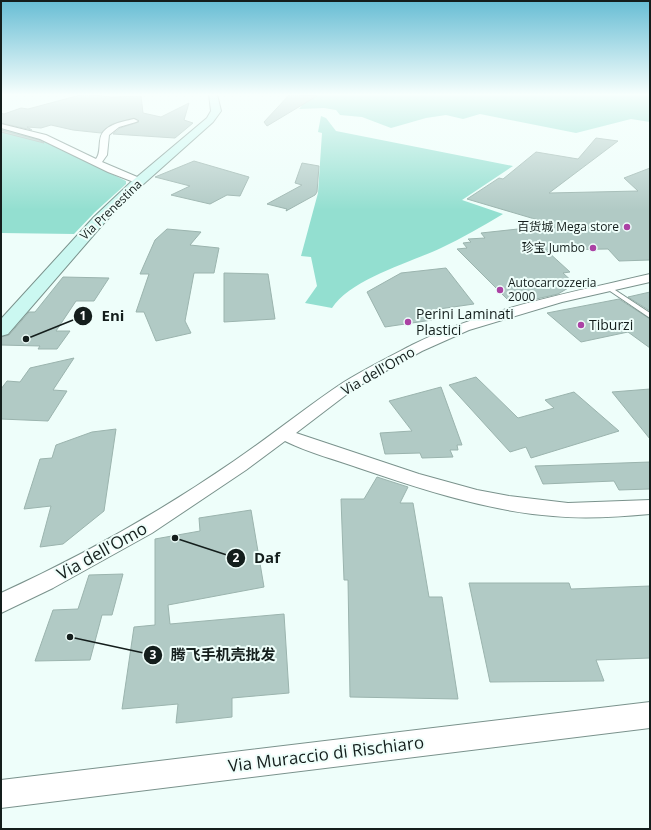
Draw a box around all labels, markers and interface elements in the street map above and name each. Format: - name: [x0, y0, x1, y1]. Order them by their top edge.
- street label: Via Prenestina: [76, 176, 145, 244]
- place label: 百货城 Mega store: [517, 218, 619, 235]
- marker: 百货城 Mega store: [622, 222, 632, 232]
- place label: 珍宝 Jumbo: [522, 239, 585, 256]
- marker: 珍宝 Jumbo: [588, 243, 598, 253]
- place label: Autocarrozzeria 2000: [508, 274, 596, 305]
- marker: Autocarrozzeria 2000: [495, 285, 505, 295]
- callout: Eni: [73, 302, 132, 329]
- place label: Perini Laminati Plastici: [416, 304, 514, 339]
- text: Eni: [102, 305, 124, 325]
- text: 1: [80, 307, 86, 324]
- place label: Tiburzi: [589, 315, 633, 334]
- marker: Perini Laminati Plastici: [403, 317, 413, 327]
- marker: Tiburzi: [576, 320, 586, 330]
- street label: Via dell'Omo: [337, 342, 418, 399]
- street label: Via dell'Omo: [53, 516, 151, 585]
- callout: Daf: [226, 544, 288, 571]
- text: Daf: [254, 547, 281, 567]
- text: 2: [233, 549, 240, 566]
- callout: 腾飞手机壳批发: [143, 641, 284, 668]
- text: 腾飞手机壳批发: [170, 644, 276, 664]
- text: 3: [150, 646, 157, 663]
- street label: Via Muraccio di Rischiaro: [227, 730, 425, 777]

